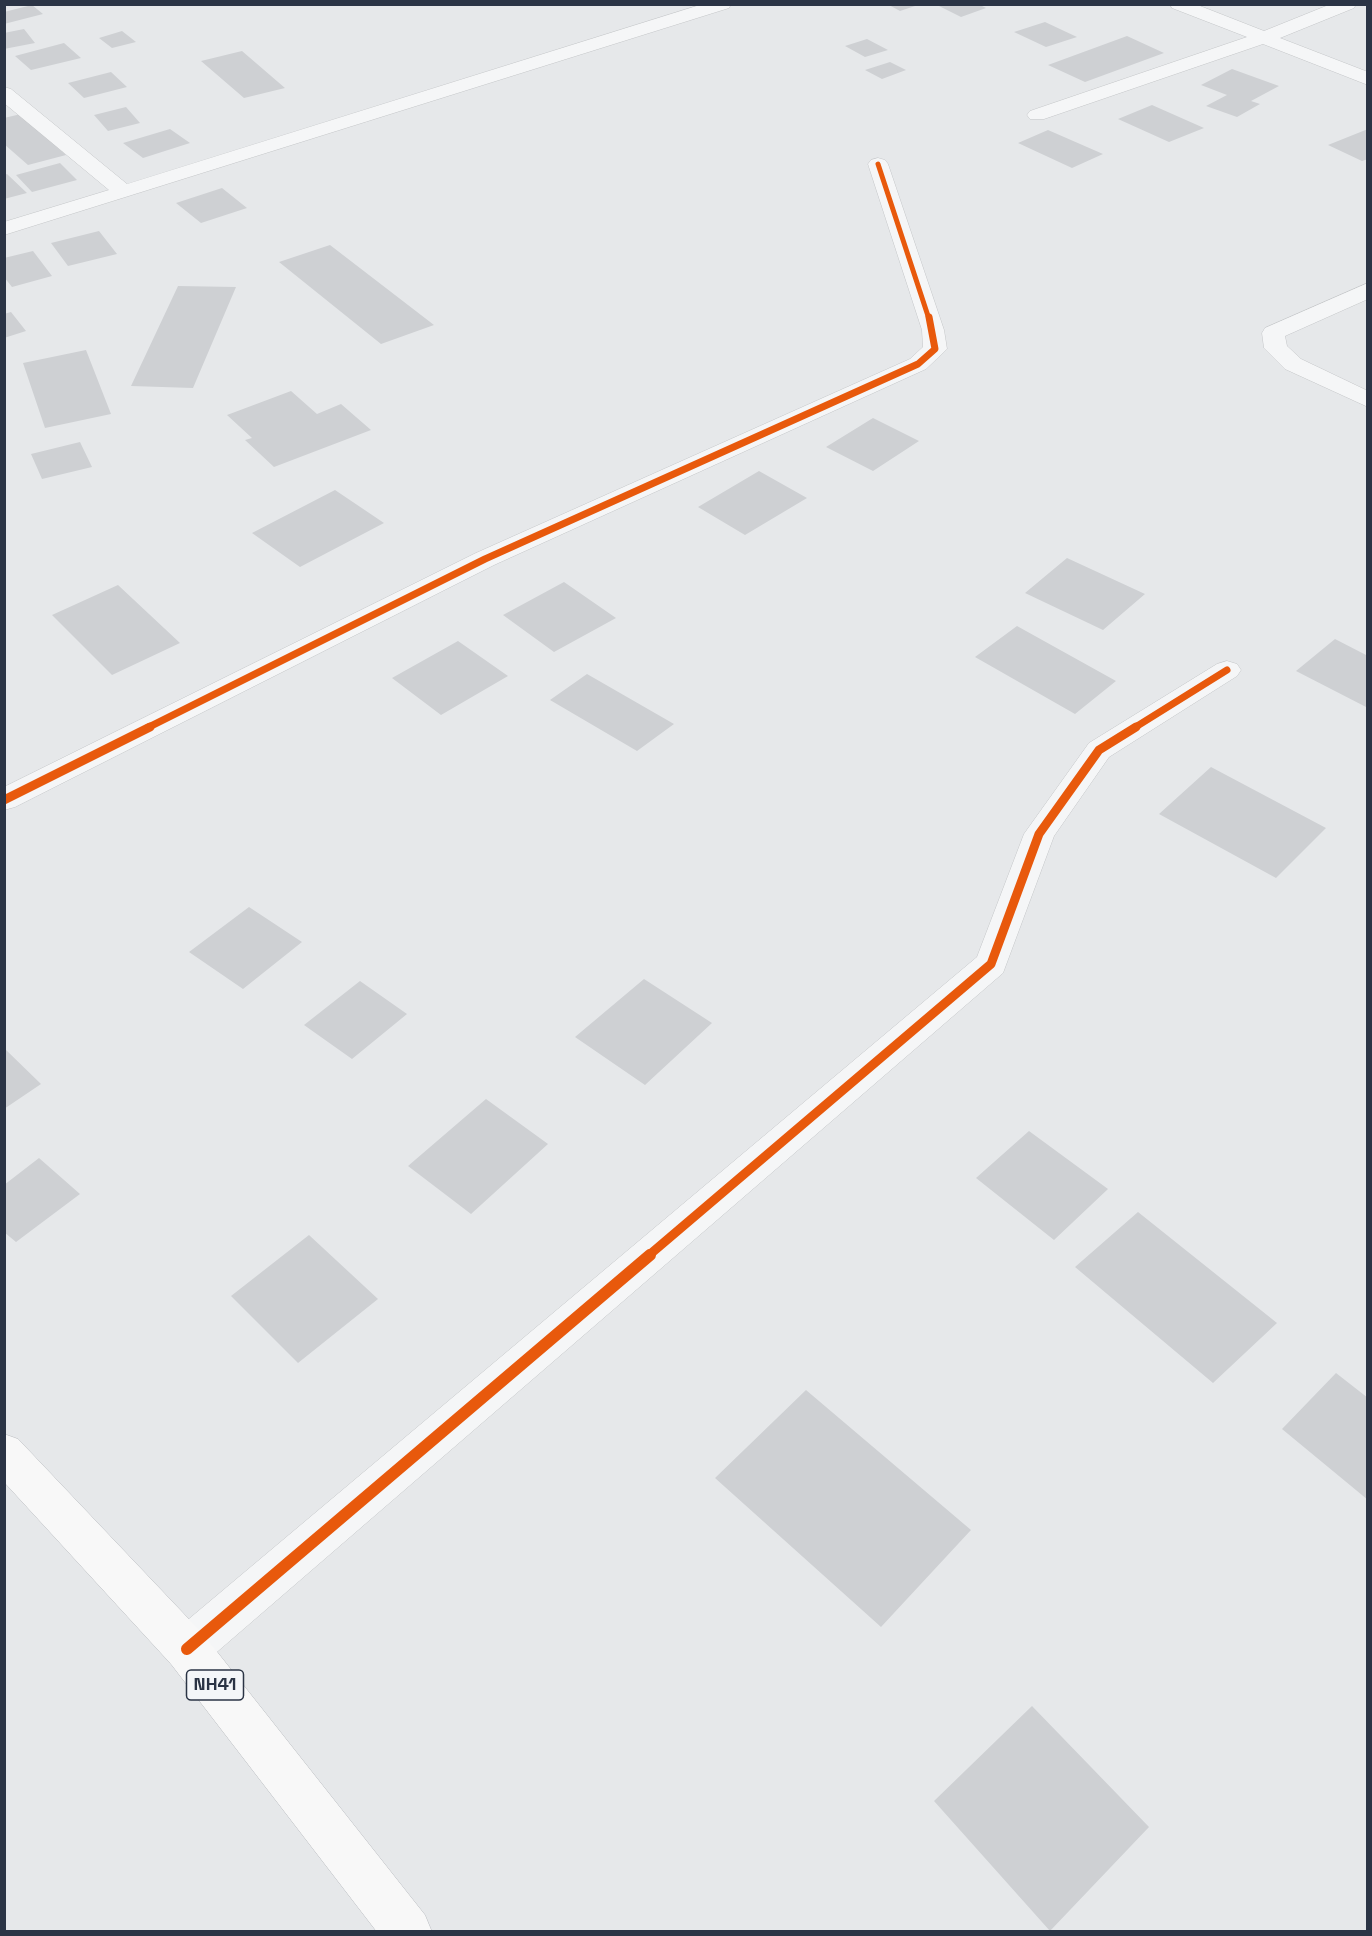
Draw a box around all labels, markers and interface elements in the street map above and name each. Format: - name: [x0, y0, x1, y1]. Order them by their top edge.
- road number: NH41: [186, 1670, 244, 1700]

